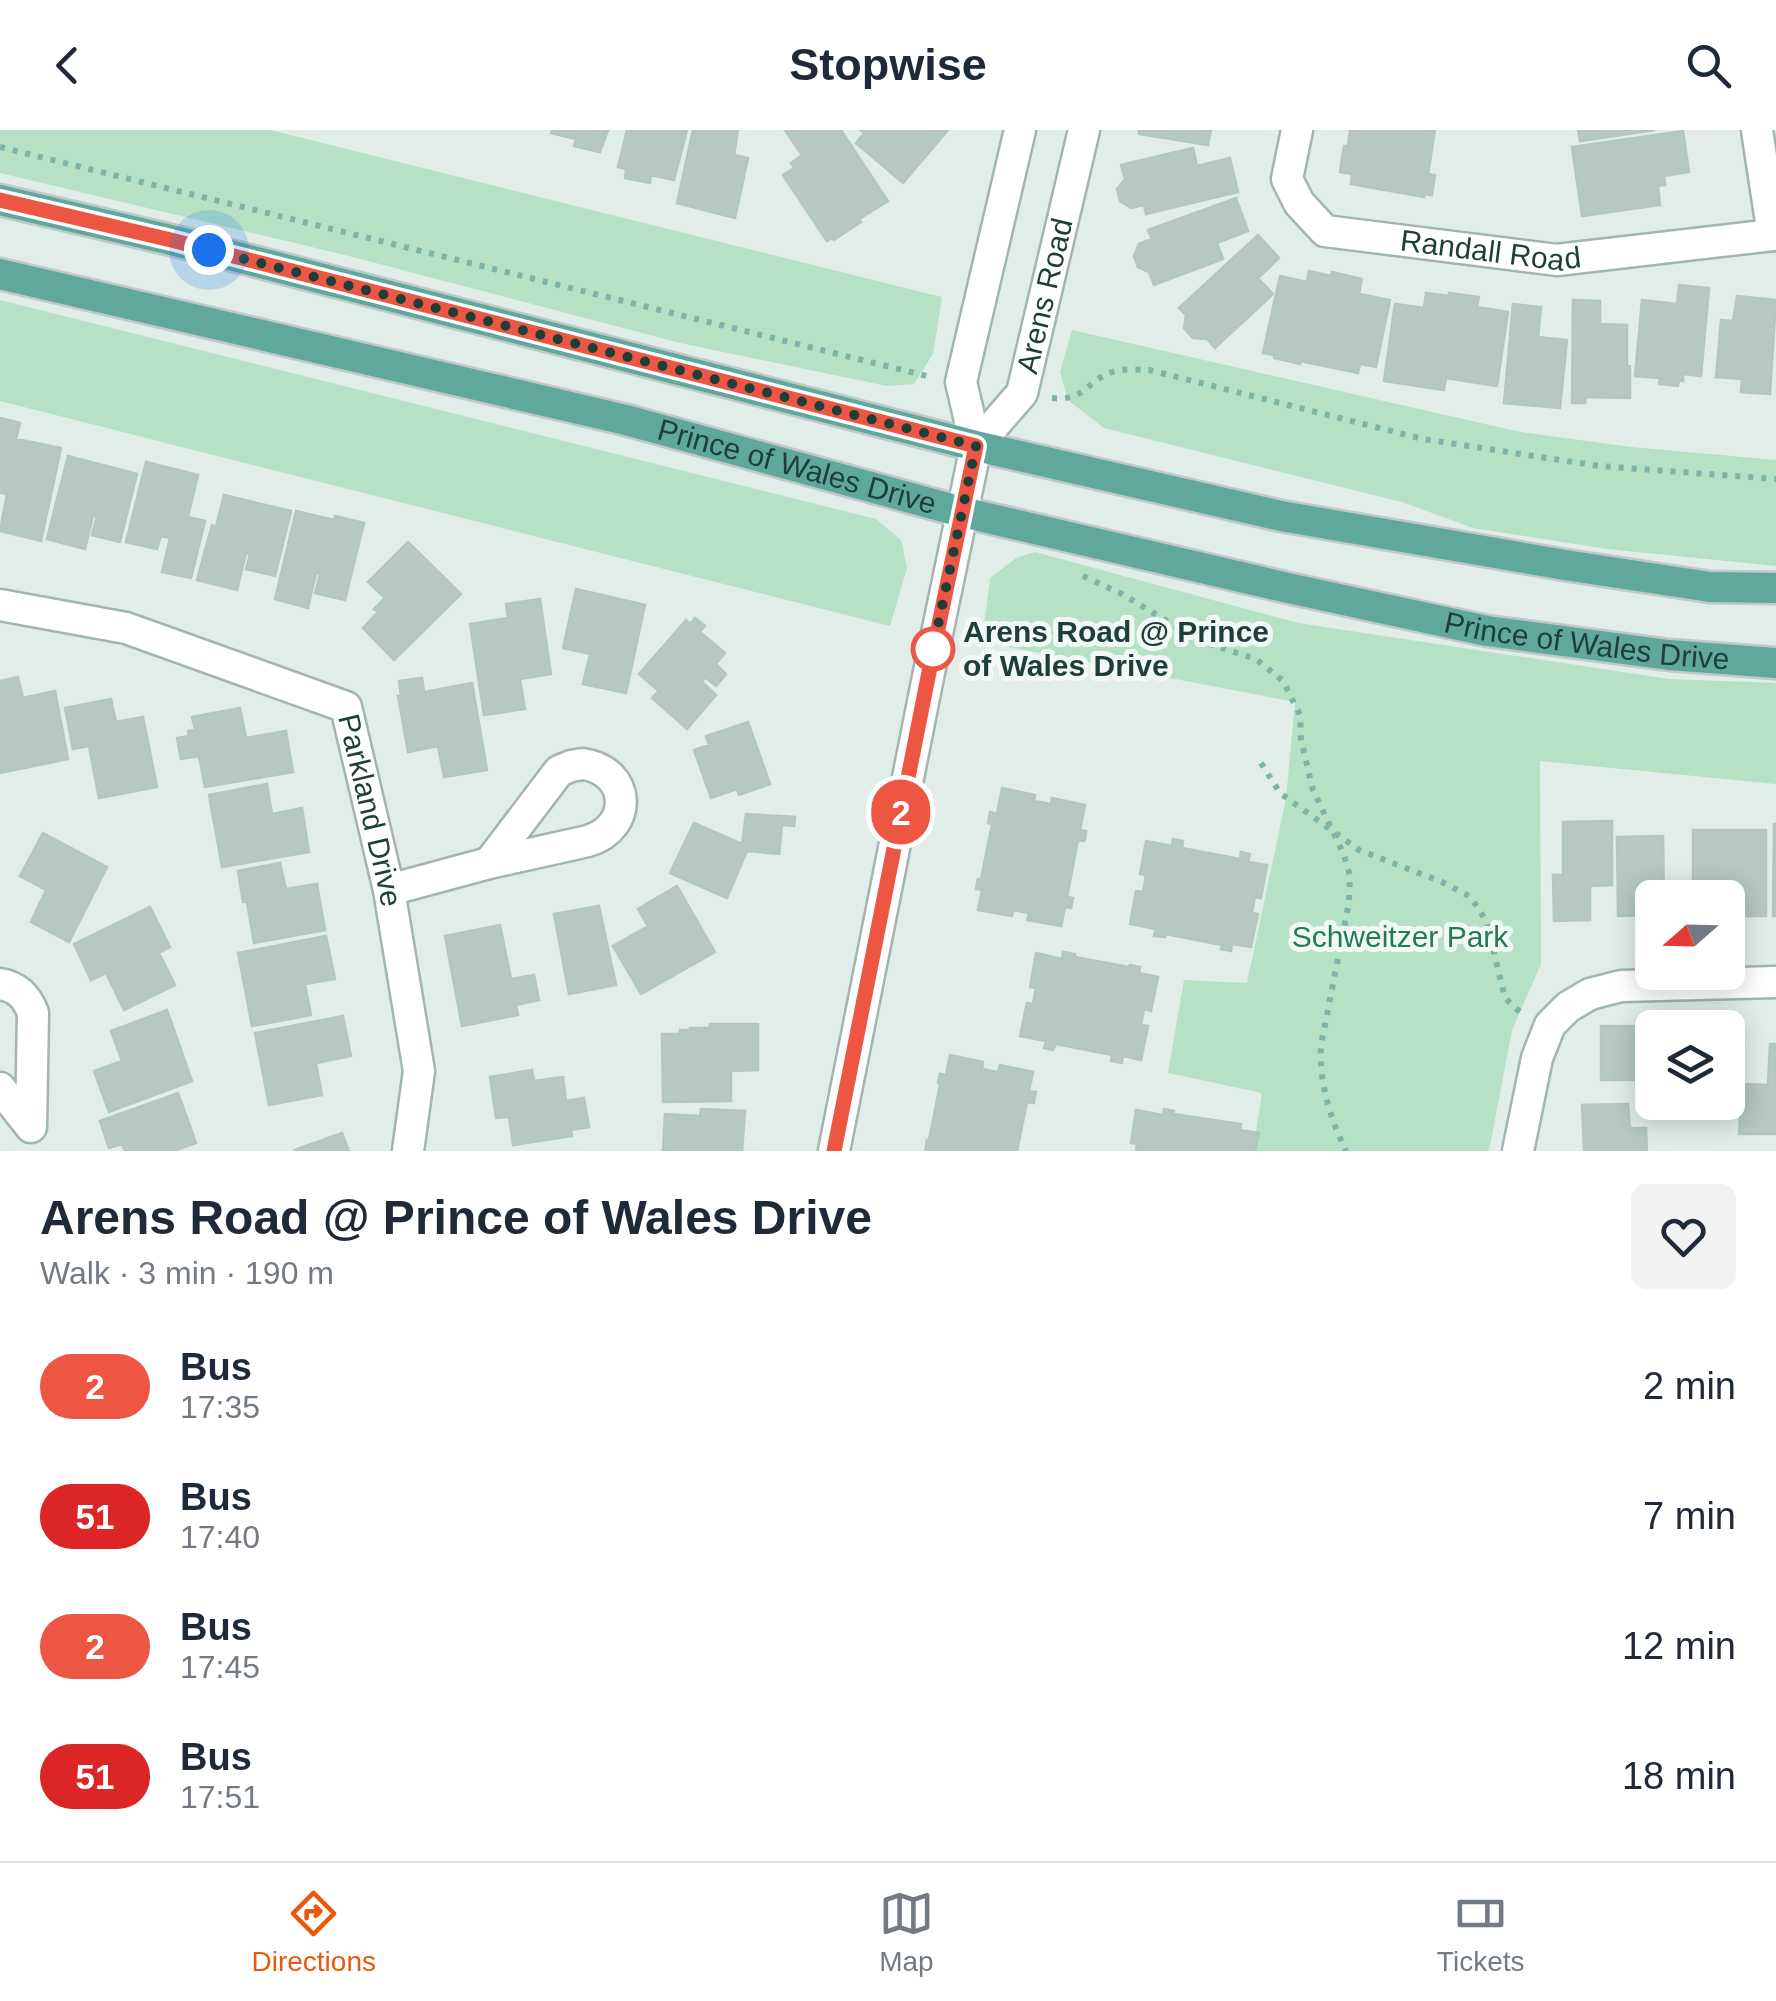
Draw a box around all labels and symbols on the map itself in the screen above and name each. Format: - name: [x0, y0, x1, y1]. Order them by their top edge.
- street label: Arens Road: [1010, 215, 1079, 377]
- street label: Randall Road: [1398, 224, 1583, 277]
- your location: [184, 225, 234, 275]
- street label: Prince of Wales Drive: [654, 412, 940, 520]
- street label: Prince of Wales Drive: [1441, 605, 1731, 675]
- place label: Arens Road @ Prince of Wales Drive: [963, 615, 1269, 682]
- marker: Arens Road @ Prince of Wales Drive: [912, 628, 954, 670]
- street label: Parkland Drive: [332, 711, 408, 909]
- line badge: 2: [868, 780, 934, 844]
- north arrow: [1635, 880, 1745, 990]
- park label: Schweitzer Park: [1292, 920, 1509, 953]

